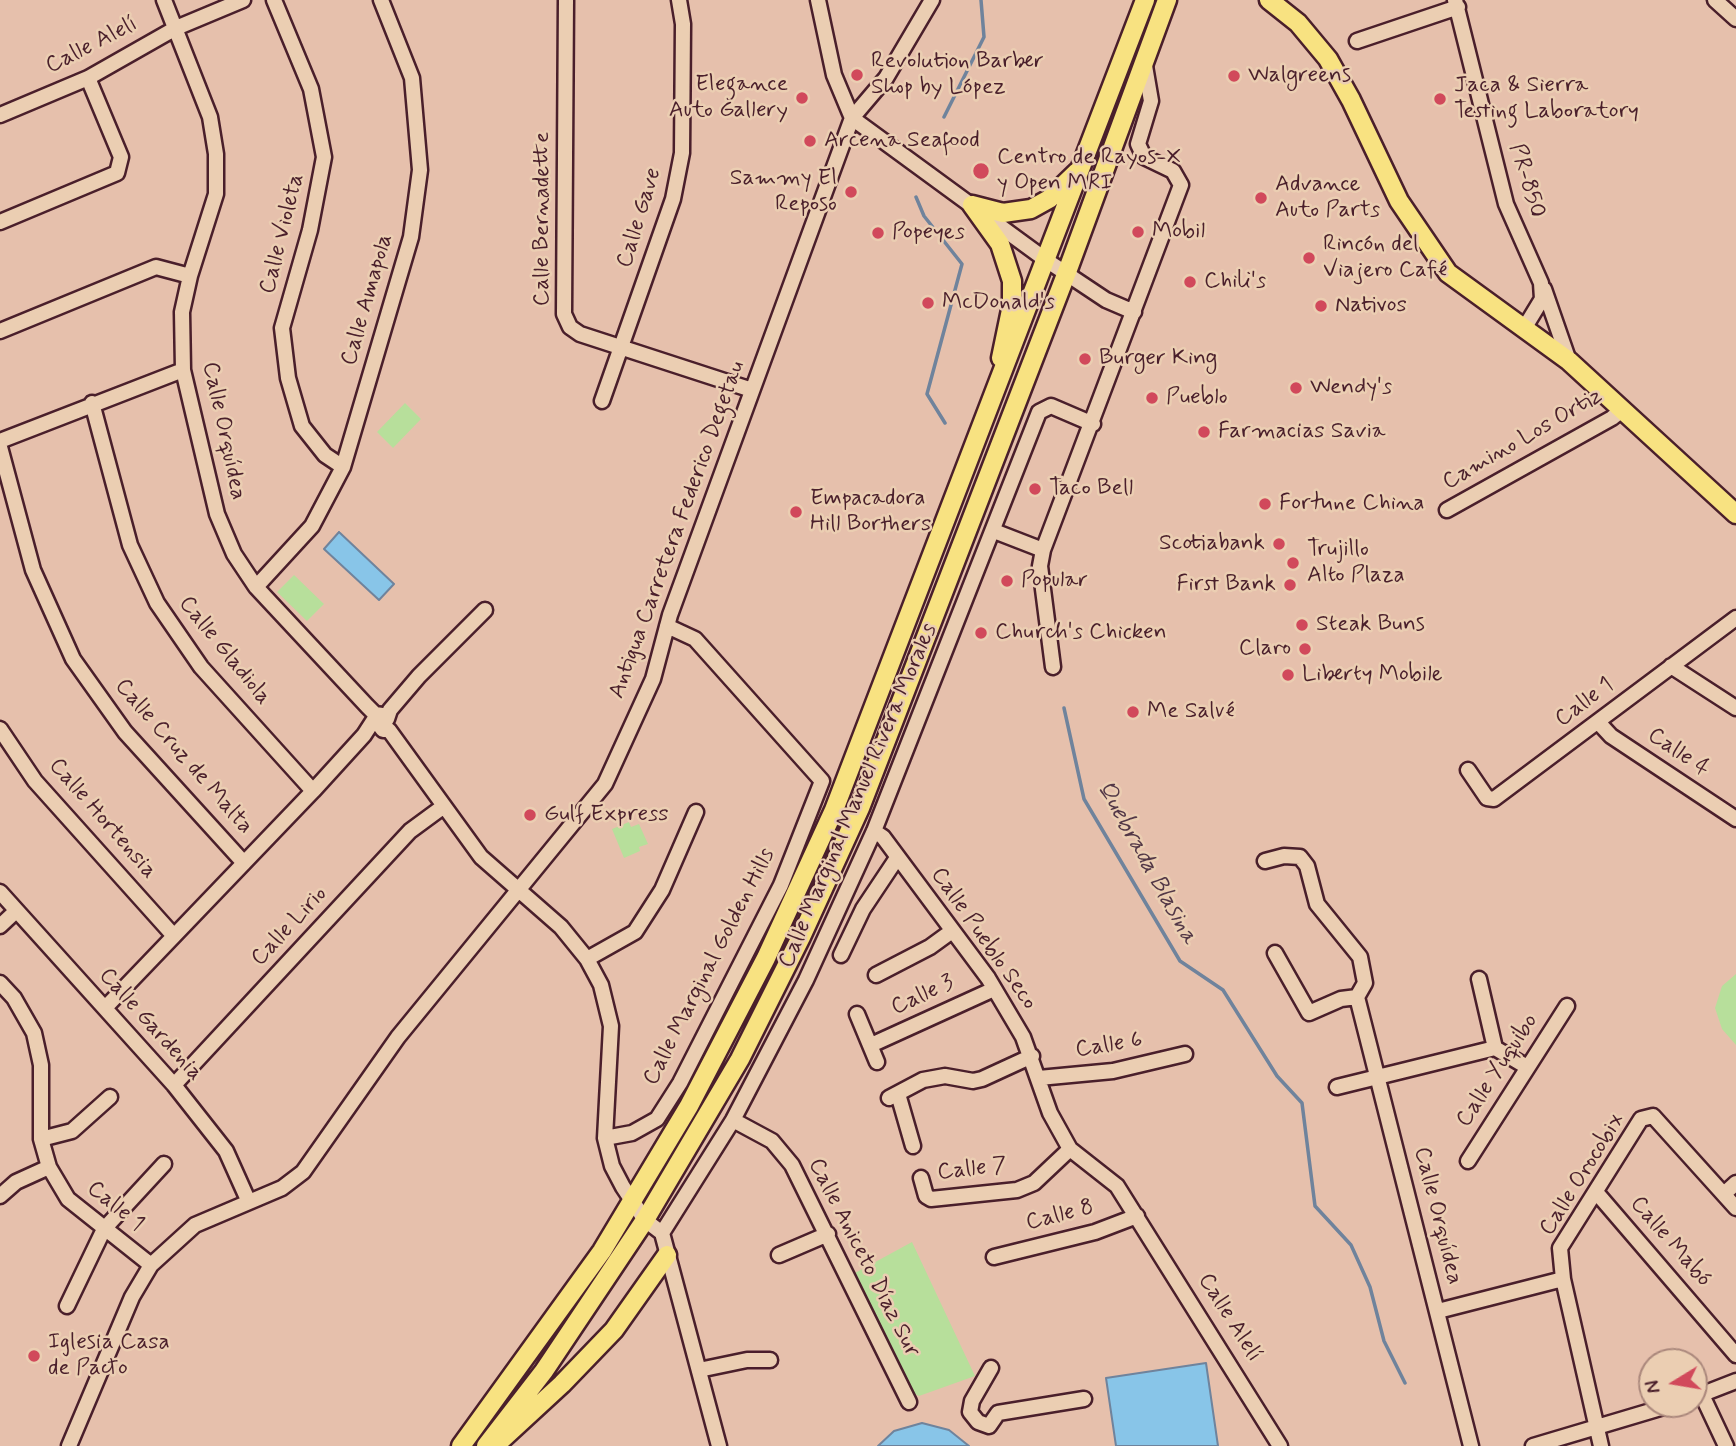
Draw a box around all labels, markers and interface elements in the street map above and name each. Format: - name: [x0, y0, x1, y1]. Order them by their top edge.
- street label: Calle Alelí: [41, 11, 143, 81]
- place label: Revolution Barber Shop by López: [871, 48, 1044, 102]
- place label: Walgreens: [1248, 62, 1351, 90]
- marker: Revolution Barber Shop by López: [849, 67, 865, 83]
- marker: Walgreens: [1226, 68, 1242, 84]
- place label: Elegance Auto Gallery: [669, 71, 788, 125]
- place label: Jaca & Sierra Testing Laboratory: [1454, 72, 1639, 126]
- marker: Elegance Auto Gallery: [794, 90, 810, 106]
- marker: Jaca & Sierra Testing Laboratory: [1432, 91, 1448, 107]
- place label: Arcena Seafood: [824, 127, 980, 155]
- street label: Calle Bernadette: [529, 132, 557, 306]
- marker: Arcena Seafood: [802, 133, 818, 149]
- street label: PR-850: [1502, 141, 1550, 221]
- place label: Centro de Rayos-X y Open MRI: [997, 144, 1181, 198]
- marker: Centro de Rayos-X y Open MRI: [971, 161, 991, 181]
- street label: Calle Gave: [612, 165, 668, 271]
- place label: Sammy El Reposo: [730, 165, 837, 219]
- street label: Calle Violeta: [255, 171, 311, 297]
- place label: Advance Auto Parts: [1275, 171, 1380, 225]
- marker: Sammy El Reposo: [843, 184, 859, 200]
- marker: Advance Auto Parts: [1253, 190, 1269, 206]
- place label: Mobil: [1152, 218, 1205, 246]
- place label: Popeyes: [892, 219, 965, 247]
- marker: Mobil: [1130, 224, 1146, 240]
- marker: Popeyes: [870, 225, 886, 241]
- street label: Calle Amapola: [336, 231, 400, 369]
- place label: Rincón del Viajero Café: [1323, 231, 1447, 285]
- marker: Rincón del Viajero Café: [1301, 250, 1317, 266]
- place label: Chili's: [1204, 268, 1266, 296]
- marker: Chili's: [1182, 274, 1198, 290]
- place label: McDonald's: [942, 289, 1055, 317]
- place label: Nativos: [1335, 292, 1407, 320]
- marker: McDonald's: [920, 295, 936, 311]
- marker: Nativos: [1313, 298, 1329, 314]
- place label: Burger King: [1099, 345, 1217, 373]
- marker: Burger King: [1077, 351, 1093, 367]
- street label: Antigua Carretera Federico Degetau: [604, 357, 752, 703]
- street label: Calle Orquídea: [195, 359, 251, 503]
- place label: Wendy's: [1310, 374, 1392, 402]
- marker: Wendy's: [1288, 380, 1304, 396]
- street label: Camino Los Ortiz: [1438, 383, 1608, 497]
- place label: Pueblo: [1166, 384, 1228, 412]
- marker: Pueblo: [1144, 390, 1160, 406]
- place label: Farmacias Savia: [1218, 418, 1386, 446]
- marker: Farmacias Savia: [1196, 424, 1212, 440]
- place label: Taco Bell: [1049, 475, 1133, 503]
- marker: Taco Bell: [1027, 481, 1043, 497]
- place label: Empacadora Hill Borthers: [810, 485, 931, 539]
- place label: Fortune China: [1279, 490, 1424, 518]
- marker: Fortune China: [1257, 496, 1273, 512]
- marker: Empacadora Hill Borthers: [788, 504, 804, 520]
- place label: Scotiabank: [1159, 530, 1265, 558]
- marker: Scotiabank: [1271, 536, 1287, 552]
- place label: Trujillo Alto Plaza: [1307, 536, 1405, 590]
- marker: Trujillo Alto Plaza: [1285, 555, 1301, 571]
- place label: Popular: [1021, 567, 1088, 595]
- place label: First Bank: [1176, 571, 1276, 599]
- marker: Popular: [999, 573, 1015, 589]
- marker: First Bank: [1282, 577, 1298, 593]
- street label: Calle Gladiola: [172, 591, 276, 711]
- place label: Steak Buns: [1316, 611, 1425, 639]
- marker: Steak Buns: [1294, 617, 1310, 633]
- place label: Church's Chicken: [995, 619, 1167, 647]
- street label: Calle Marginal Manuel Rivera Morales: [774, 620, 944, 972]
- marker: Church's Chicken: [973, 625, 989, 641]
- place label: Claro: [1239, 635, 1291, 663]
- marker: Claro: [1297, 641, 1313, 657]
- place label: Liberty Mobile: [1302, 661, 1443, 689]
- marker: Liberty Mobile: [1280, 667, 1296, 683]
- street label: Calle 1: [1550, 672, 1620, 734]
- street label: Calle Cruz de Malta: [108, 674, 258, 840]
- place label: Me Salvé: [1147, 698, 1235, 726]
- marker: Me Salvé: [1125, 704, 1141, 720]
- street label: Calle 4: [1642, 722, 1714, 784]
- street label: Calle Hortensia: [42, 753, 162, 885]
- water label: Quebrada Blasina: [1089, 776, 1203, 950]
- place label: Gulf Express: [544, 801, 668, 829]
- marker: Gulf Express: [522, 807, 538, 823]
- street label: Calle Marginal Golden Hills: [638, 844, 782, 1090]
- street label: Calle Pueblo Seco: [924, 863, 1042, 1015]
- street label: Calle Lirio: [246, 881, 334, 973]
- street label: Calle Gardenia: [92, 963, 208, 1087]
- street label: Calle 3: [887, 970, 959, 1022]
- street label: Calle Yuquibo: [1451, 1009, 1545, 1133]
- street label: Calle 6: [1074, 1027, 1144, 1065]
- street label: Calle Orocobix: [1534, 1109, 1632, 1241]
- street label: Calle Orquídea: [1407, 1144, 1467, 1288]
- street label: Calle 7: [936, 1153, 1008, 1187]
- street label: Calle Aniceto Díaz Sur: [801, 1154, 925, 1362]
- street label: Calle 1: [81, 1176, 149, 1238]
- street label: Calle Mabó: [1623, 1191, 1717, 1293]
- street label: Calle 8: [1023, 1194, 1097, 1238]
- street label: Calle Alelí: [1191, 1269, 1267, 1367]
- place label: Iglesia Casa de Pacto: [48, 1329, 170, 1383]
- marker: Iglesia Casa de Pacto: [26, 1348, 42, 1364]
- north arrow: [1638, 1348, 1708, 1418]
- text: N: [1640, 1378, 1667, 1395]

